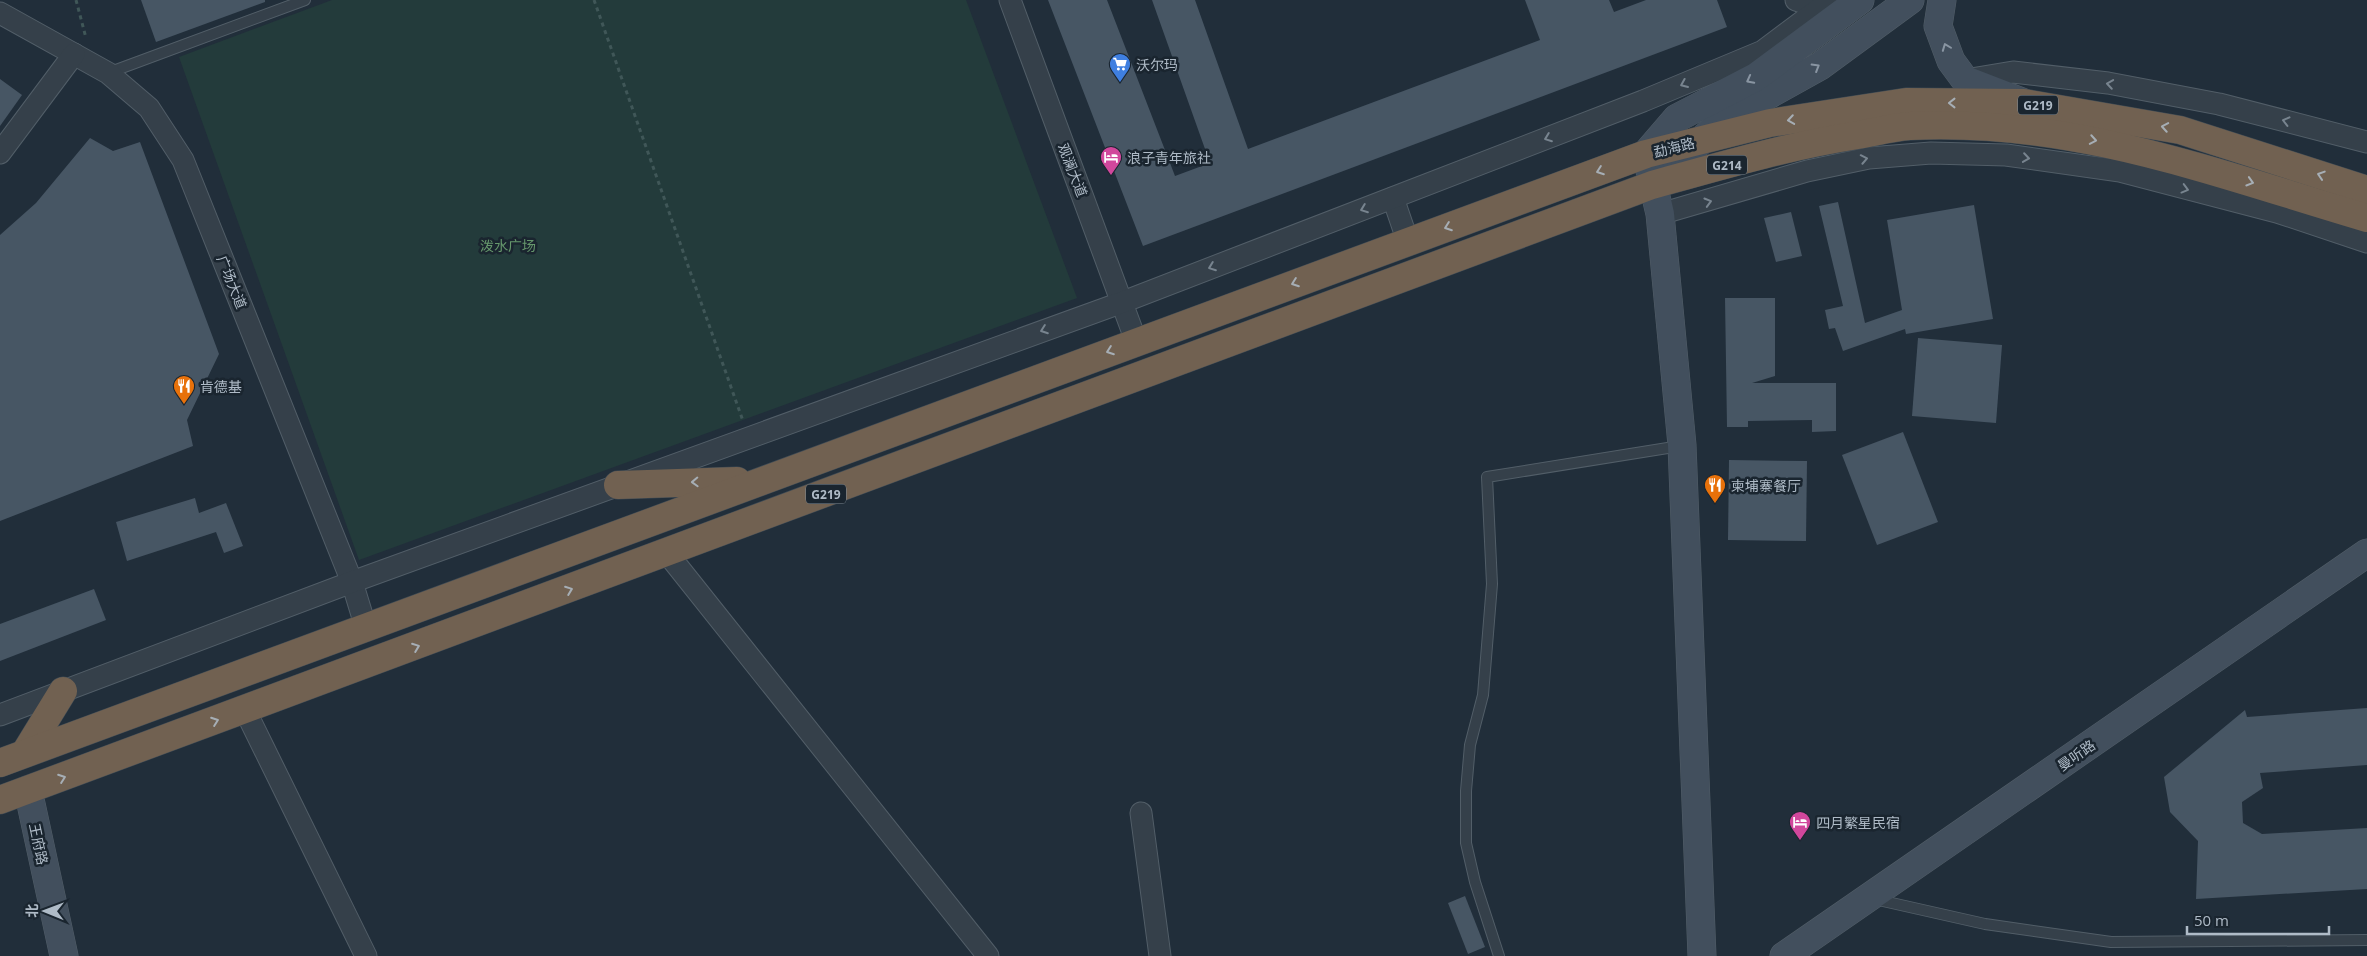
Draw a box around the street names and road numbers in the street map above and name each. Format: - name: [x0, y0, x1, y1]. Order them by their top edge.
- road number: G219: [2018, 96, 2058, 114]
- street label: 勐海路: [1651, 133, 1697, 161]
- street label: 观澜大道: [1054, 140, 1092, 200]
- road number: G214: [1707, 156, 1747, 174]
- street label: 广场大道: [213, 252, 251, 312]
- road number: G219: [806, 484, 846, 504]
- street label: 曼听路: [2053, 735, 2099, 775]
- street label: 王府路: [25, 821, 53, 867]

